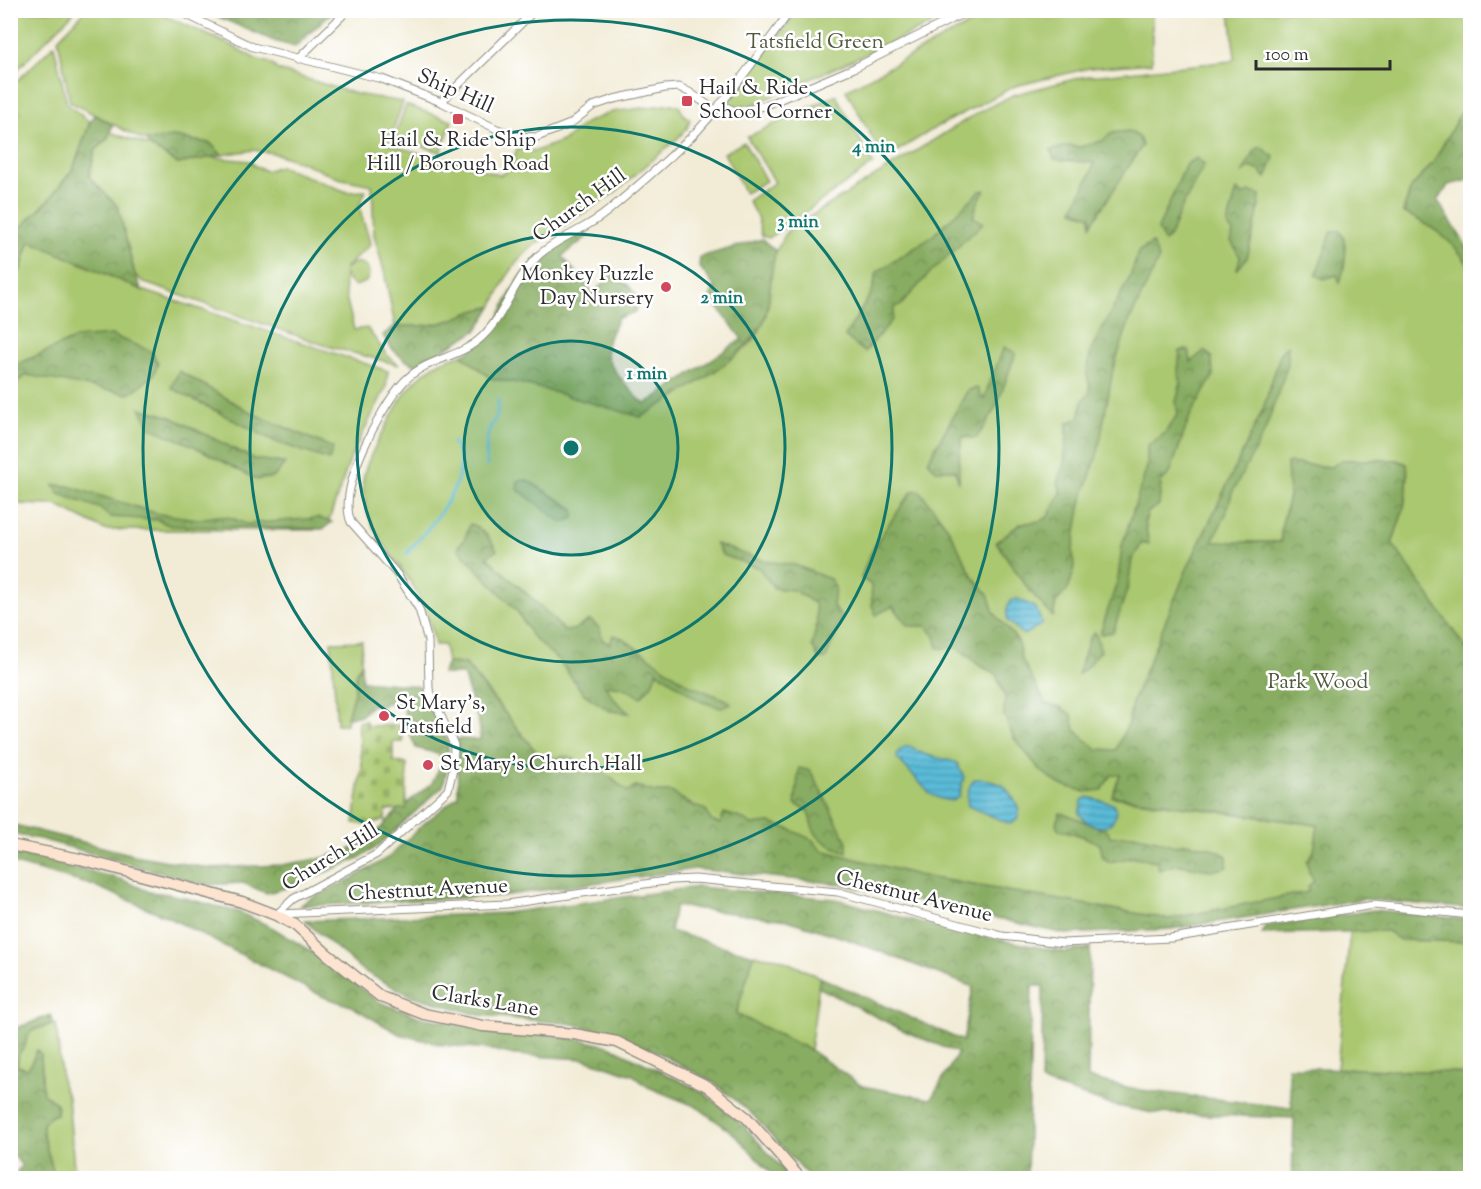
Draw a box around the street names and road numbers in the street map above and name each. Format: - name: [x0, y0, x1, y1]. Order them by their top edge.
- street label: Ship Hill: [412, 62, 498, 122]
- street label: Church Hill: [527, 162, 633, 250]
- street label: Church Hill: [277, 816, 386, 900]
- street label: Chestnut Avenue: [833, 863, 995, 931]
- street label: Chestnut Avenue: [347, 872, 509, 910]
- street label: Clarks Lane: [429, 979, 541, 1025]

